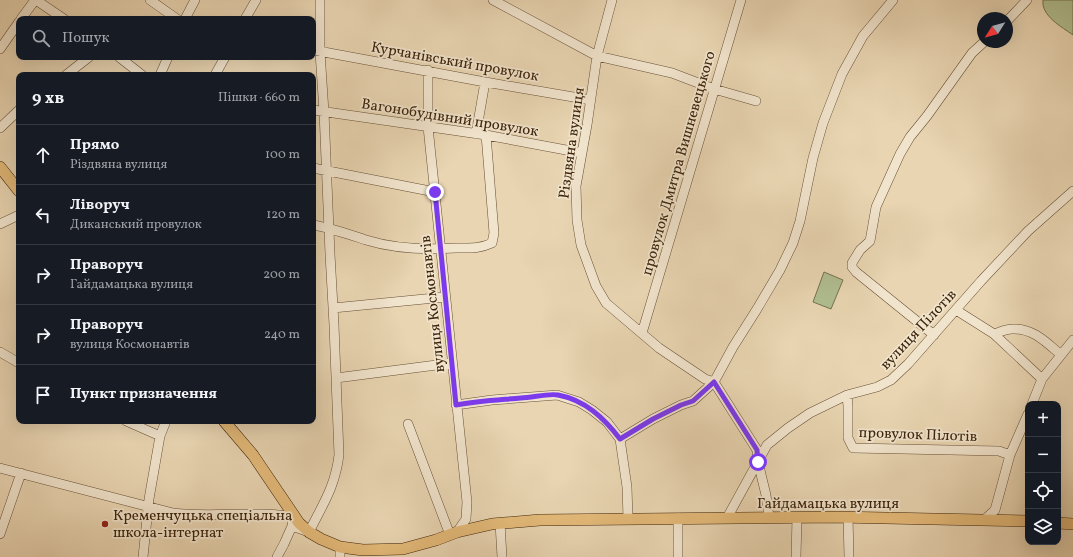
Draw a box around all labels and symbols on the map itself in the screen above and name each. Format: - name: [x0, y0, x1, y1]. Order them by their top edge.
- north arrow: [977, 12, 1013, 48]
- street label: Курчанівський провулок: [369, 37, 540, 88]
- street label: провулок Дмитра Вишневецького: [637, 49, 722, 278]
- street label: Різдвяна вулиця: [554, 86, 591, 200]
- street label: Вагонобудівний провулок: [360, 94, 540, 143]
- route end: [426, 183, 444, 201]
- street label: вулиця Космонавтів: [416, 234, 451, 374]
- street label: вулиця Пілотів: [876, 285, 962, 375]
- street label: провулок Пілотів: [858, 423, 978, 448]
- route start: [749, 453, 767, 471]
- street label: Гайдамацька вулиця: [757, 494, 899, 515]
- place label: Кременчуцька спеціальна школа-інтернат: [113, 506, 292, 544]
- marker: Кременчуцька спеціальна школа-інтернат: [100, 519, 110, 529]

